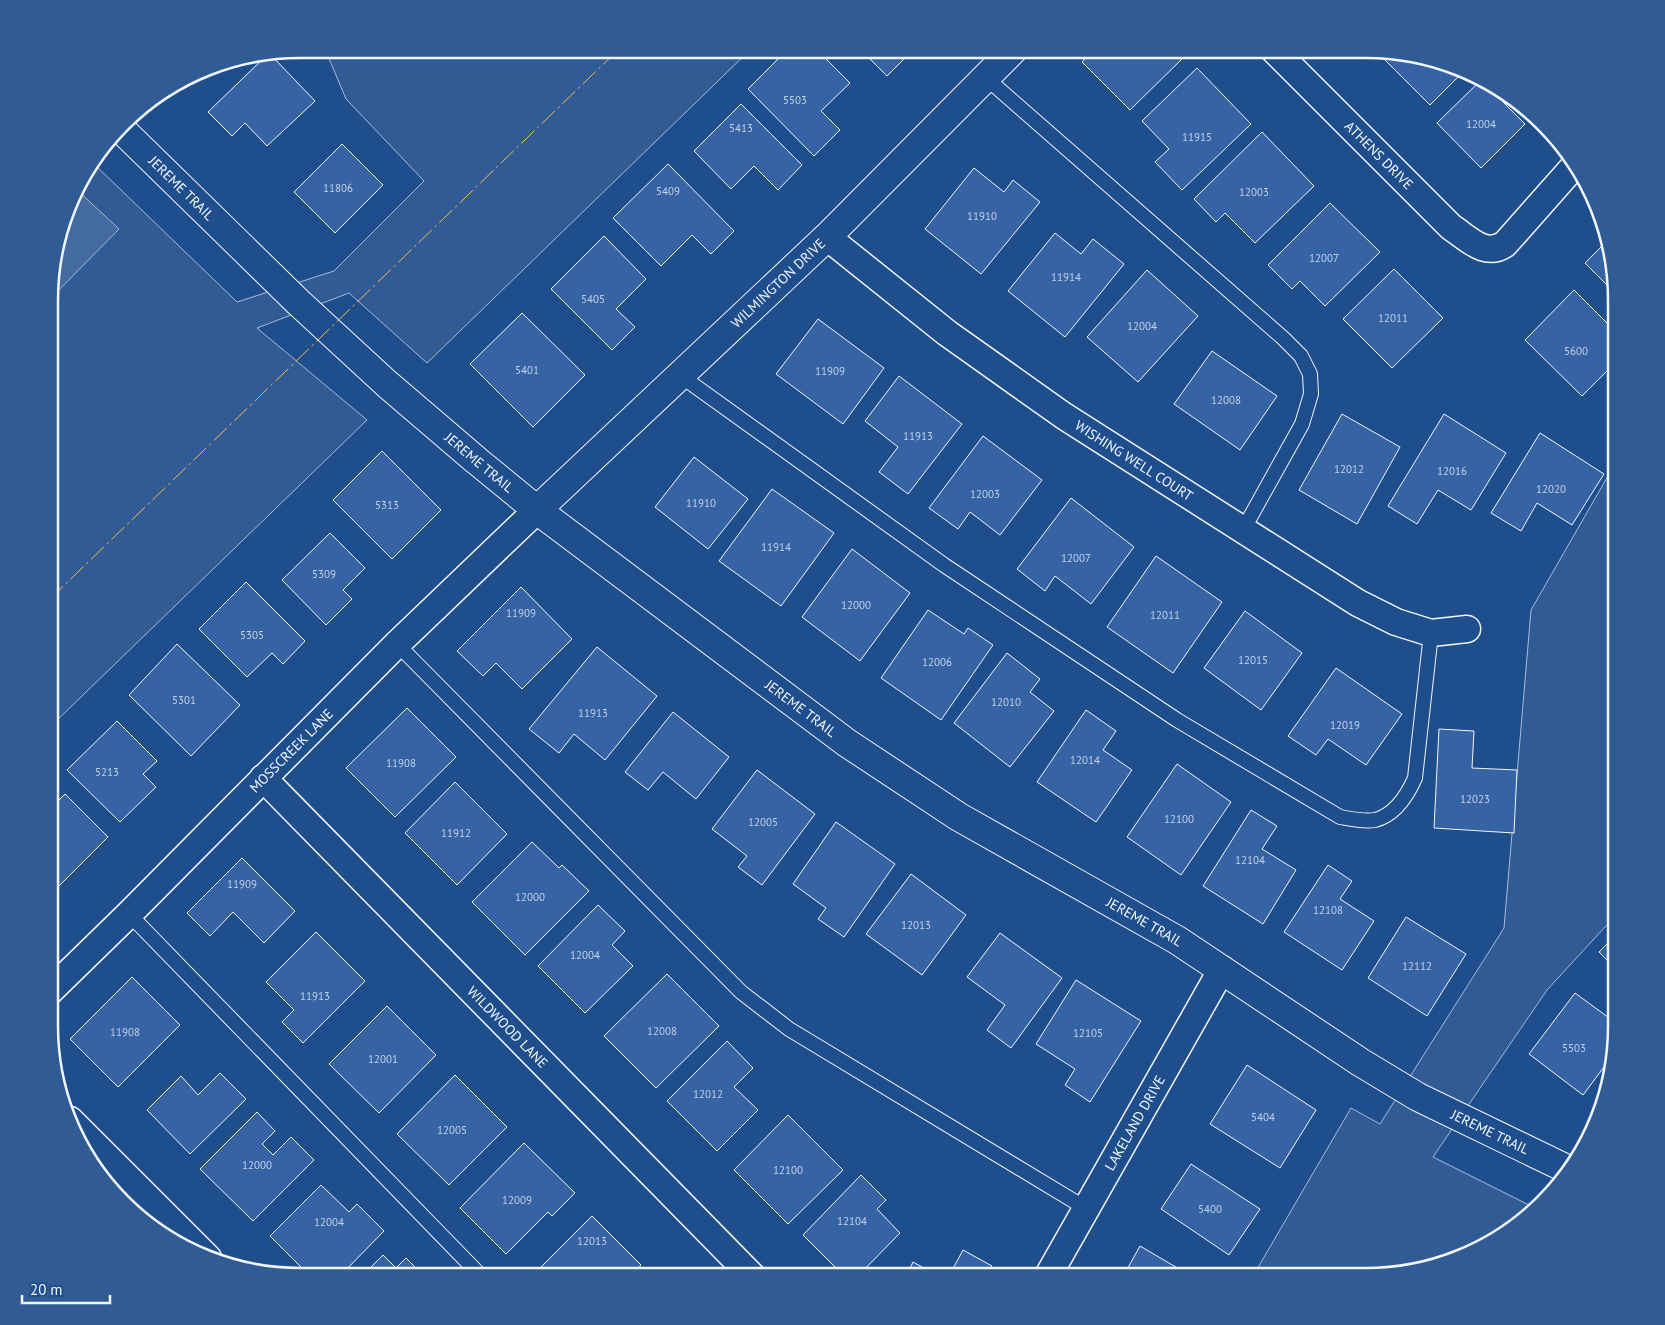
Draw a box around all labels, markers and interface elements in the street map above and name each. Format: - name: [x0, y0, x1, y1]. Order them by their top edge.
- house number: 5503: [783, 93, 807, 107]
- street label: ATHENS DRIVE: [1341, 117, 1417, 193]
- house number: 12004: [1466, 117, 1496, 131]
- house number: 5413: [729, 121, 753, 135]
- house number: 11915: [1182, 130, 1212, 144]
- street label: JEREME TRAIL: [144, 151, 218, 224]
- house number: 11806: [323, 181, 353, 195]
- house number: 5409: [656, 184, 680, 198]
- house number: 12003: [1239, 185, 1269, 199]
- house number: 11910: [967, 209, 997, 223]
- street label: WILMINGTON DRIVE: [727, 234, 829, 332]
- house number: 12007: [1309, 251, 1339, 265]
- house number: 11914: [1051, 270, 1081, 284]
- house number: 5405: [581, 292, 605, 306]
- house number: 12011: [1378, 311, 1408, 325]
- house number: 12004: [1127, 319, 1157, 333]
- house number: 5600: [1564, 344, 1588, 358]
- house number: 5401: [515, 363, 539, 377]
- house number: 11909: [815, 364, 845, 378]
- house number: 12008: [1211, 393, 1241, 407]
- street label: WISHING WELL COURT: [1072, 416, 1197, 505]
- street label: JEREME TRAIL: [440, 428, 518, 496]
- house number: 11913: [903, 429, 933, 443]
- house number: 12012: [1334, 462, 1364, 476]
- house number: 12016: [1437, 464, 1467, 478]
- house number: 12020: [1536, 482, 1566, 496]
- house number: 12003: [970, 487, 1000, 501]
- house number: 11910: [686, 496, 716, 510]
- house number: 5313: [375, 498, 399, 512]
- house number: 11914: [761, 540, 791, 554]
- house number: 12007: [1061, 551, 1091, 565]
- house number: 5309: [312, 567, 336, 581]
- house number: 12000: [841, 598, 871, 612]
- house number: 11909: [506, 606, 536, 620]
- house number: 12011: [1150, 608, 1180, 622]
- house number: 5305: [240, 628, 264, 642]
- house number: 12015: [1238, 653, 1268, 667]
- house number: 12006: [922, 655, 952, 669]
- street label: JEREME TRAIL: [761, 675, 840, 741]
- house number: 5301: [172, 693, 196, 707]
- house number: 12010: [991, 695, 1021, 709]
- street label: MOSSCREEK LANE: [246, 705, 337, 796]
- house number: 11913: [578, 706, 608, 720]
- house number: 12019: [1330, 718, 1360, 732]
- house number: 12014: [1070, 753, 1100, 767]
- house number: 11908: [386, 756, 416, 770]
- house number: 5213: [95, 765, 119, 779]
- house number: 12023: [1460, 792, 1490, 806]
- house number: 12100: [1164, 812, 1194, 826]
- house number: 12005: [748, 815, 778, 829]
- house number: 11912: [441, 826, 471, 840]
- house number: 12104: [1235, 853, 1265, 867]
- house number: 11909: [227, 877, 257, 891]
- house number: 12000: [515, 890, 545, 904]
- street label: JEREME TRAIL: [1102, 893, 1186, 950]
- house number: 12108: [1313, 903, 1343, 917]
- house number: 12013: [901, 918, 931, 932]
- house number: 12004: [570, 948, 600, 962]
- house number: 12112: [1402, 959, 1432, 973]
- street label: WILDWOOD LANE: [463, 982, 552, 1072]
- house number: 11913: [300, 989, 330, 1003]
- house number: 12008: [647, 1024, 677, 1038]
- house number: 11908: [110, 1025, 140, 1039]
- house number: 12105: [1073, 1026, 1103, 1040]
- house number: 5503: [1562, 1041, 1586, 1055]
- house number: 12001: [368, 1052, 398, 1066]
- street label: LAKELAND DRIVE: [1101, 1072, 1169, 1174]
- house number: 12012: [693, 1087, 723, 1101]
- street label: JEREME TRAIL: [1447, 1105, 1532, 1158]
- house number: 5404: [1251, 1110, 1275, 1124]
- house number: 12005: [437, 1123, 467, 1137]
- house number: 12000: [242, 1158, 272, 1172]
- house number: 12100: [773, 1163, 803, 1177]
- house number: 12009: [502, 1193, 532, 1207]
- house number: 5400: [1198, 1202, 1222, 1216]
- house number: 12104: [837, 1214, 867, 1228]
- house number: 12004: [314, 1215, 344, 1229]
- house number: 12013: [577, 1234, 607, 1248]
- scale bar: [22, 1272, 110, 1304]
- text: 20 m: [30, 1280, 63, 1299]

